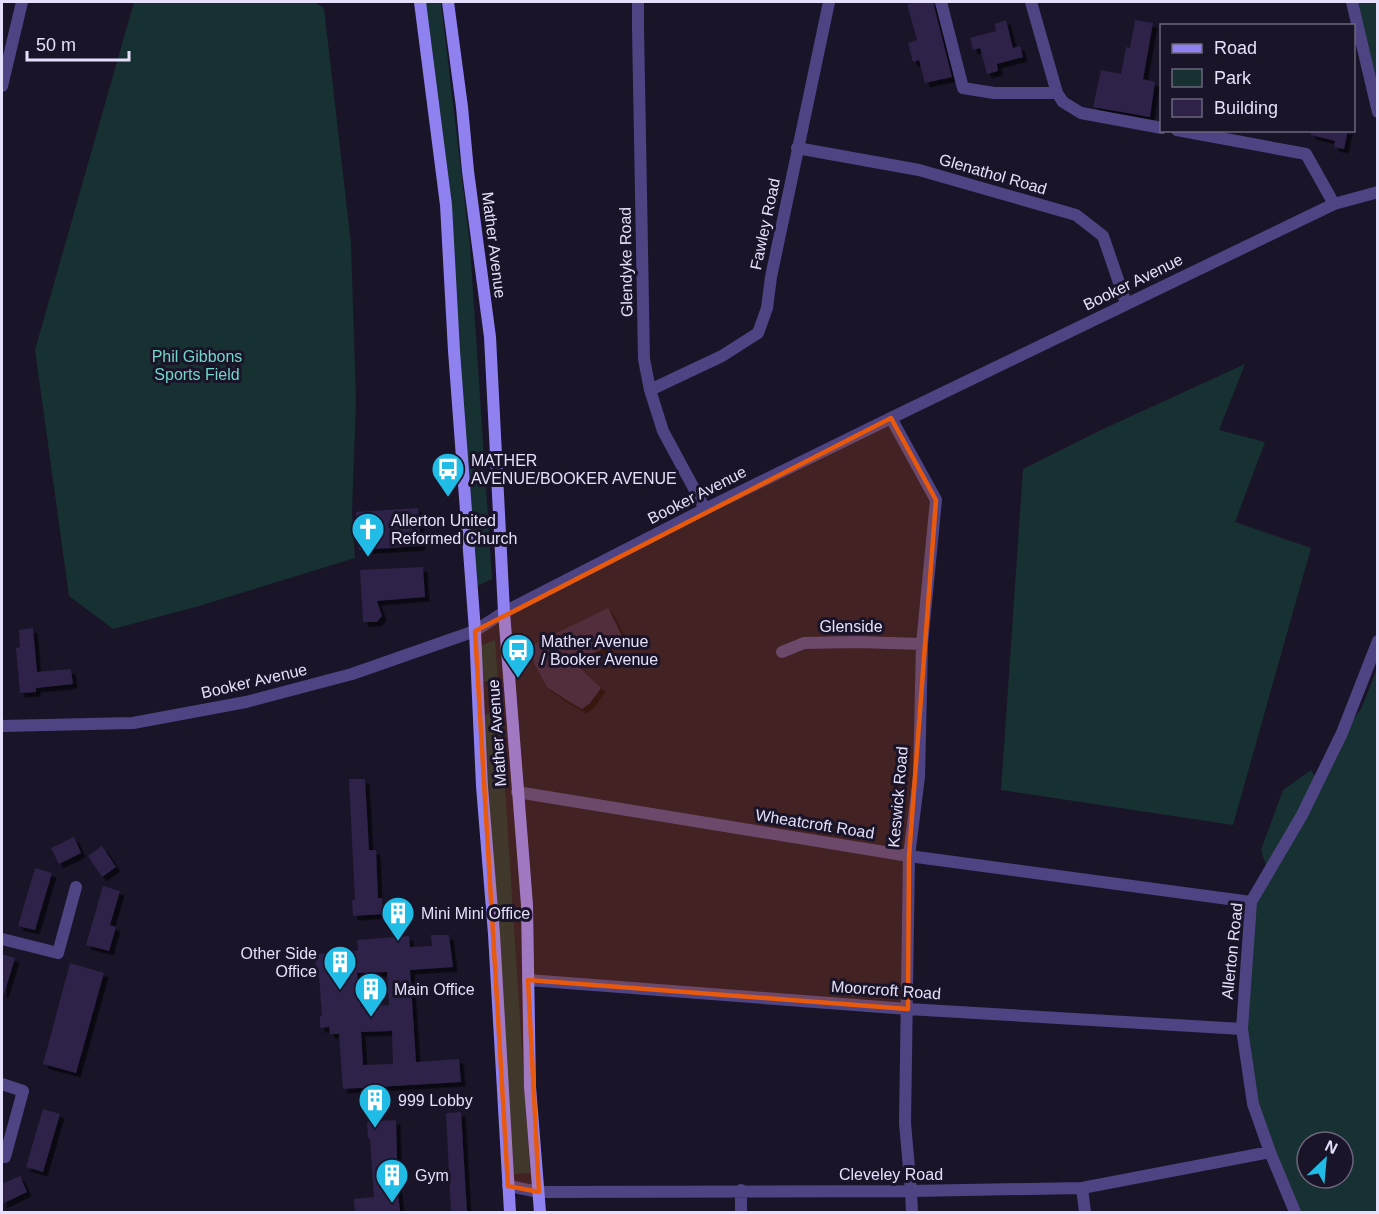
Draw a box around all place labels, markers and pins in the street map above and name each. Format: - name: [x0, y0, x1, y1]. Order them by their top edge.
- bus stop icon: MATHER AVENUE/BOOKER AVENUE: [430, 451, 466, 498]
- place label: MATHER AVENUE/BOOKER AVENUE: [471, 452, 677, 487]
- church icon: Allerton United Reformed Church: [350, 511, 386, 558]
- place label: Allerton United Reformed Church: [391, 512, 517, 547]
- bus stop icon: Mather Avenue / Booker Avenue: [500, 632, 536, 679]
- place label: Mather Avenue / Booker Avenue: [541, 633, 658, 668]
- building icon: Mini Mini Office: [380, 895, 416, 942]
- place label: Mini Mini Office: [421, 905, 530, 922]
- building icon: Other Side Office: [322, 944, 358, 991]
- place label: Other Side Office: [241, 945, 317, 980]
- building icon: Main Office: [353, 971, 389, 1018]
- place label: Main Office: [394, 981, 475, 998]
- building icon: 999 Lobby: [357, 1082, 393, 1129]
- place label: 999 Lobby: [398, 1092, 473, 1109]
- building icon: Gym: [374, 1157, 410, 1204]
- place label: Gym: [415, 1167, 449, 1184]

